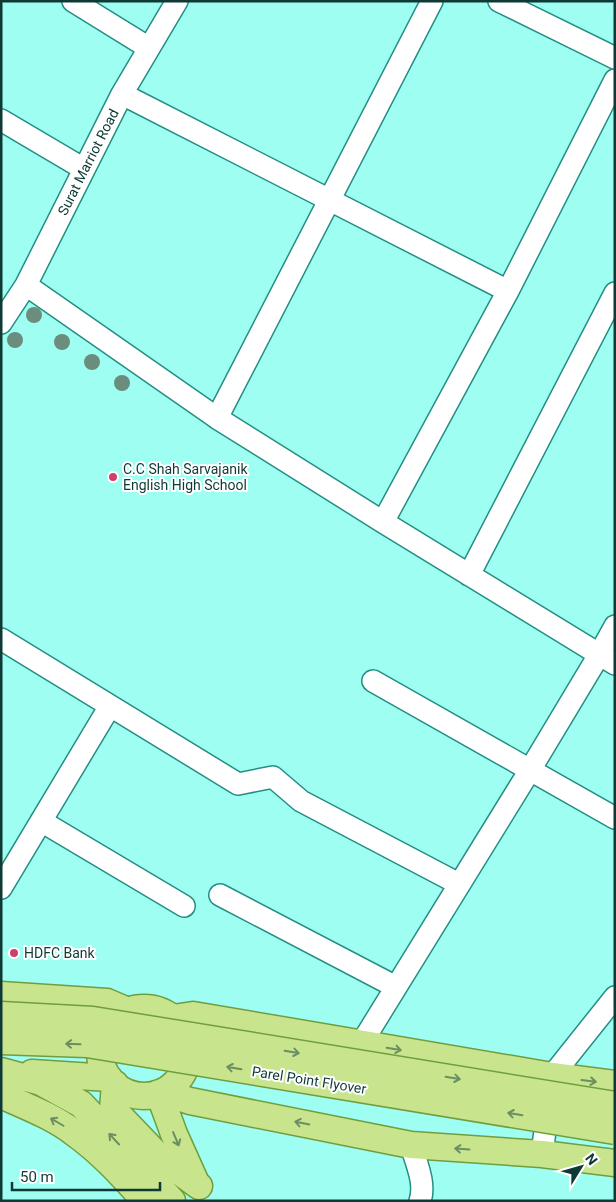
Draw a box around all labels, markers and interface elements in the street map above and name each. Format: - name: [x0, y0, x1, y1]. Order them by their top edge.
- street label: Surat Marriot Road: [54, 106, 122, 218]
- place label: C.C Shah Sarvajanik English High School: [123, 461, 248, 493]
- marker: C.C Shah Sarvajanik English High School: [107, 471, 119, 483]
- place label: HDFC Bank: [24, 945, 96, 961]
- marker: HDFC Bank: [8, 947, 20, 959]
- one-way arrow: [65, 1039, 81, 1048]
- one-way arrow: [385, 1045, 401, 1055]
- one-way arrow: [284, 1048, 300, 1058]
- one-way arrow: [226, 1063, 242, 1073]
- street label: Parel Point Flyover: [251, 1063, 368, 1097]
- one-way arrow: [444, 1074, 460, 1084]
- one-way arrow: [580, 1076, 596, 1086]
- one-way arrow: [507, 1109, 523, 1119]
- one-way arrow: [50, 1117, 65, 1127]
- one-way arrow: [294, 1118, 310, 1127]
- one-way arrow: [172, 1131, 182, 1146]
- one-way arrow: [109, 1133, 120, 1146]
- north arrow: [556, 1142, 606, 1192]
- one-way arrow: [454, 1144, 470, 1153]
- text: N: [582, 1150, 601, 1168]
- scale bar: [12, 1160, 160, 1192]
- text: 50 m: [20, 1168, 54, 1186]

